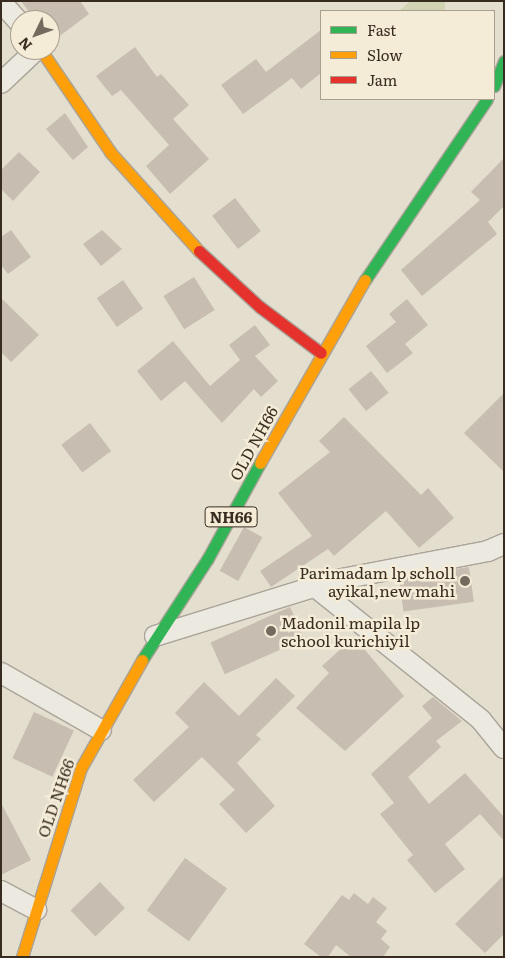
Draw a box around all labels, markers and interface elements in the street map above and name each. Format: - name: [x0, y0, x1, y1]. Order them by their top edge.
- north arrow: [10, 10, 60, 60]
- legend: [320, 10, 495, 100]
- text: Fast: [367, 18, 396, 41]
- text: N: [13, 33, 36, 55]
- text: Slow: [367, 43, 402, 66]
- text: Jam: [367, 68, 397, 91]
- street label: OLD NH66: [225, 403, 281, 483]
- road number: NH66: [204, 504, 258, 530]
- place label: Parimadam lp scholl ayikal,new mahi: [299, 562, 455, 600]
- marker: Parimadam lp scholl ayikal,new mahi: [459, 575, 471, 587]
- place label: Madonil mapila lp school kurichiyil: [281, 612, 420, 650]
- marker: Madonil mapila lp school kurichiyil: [265, 625, 277, 637]
- street label: OLD NH66: [33, 756, 77, 840]

